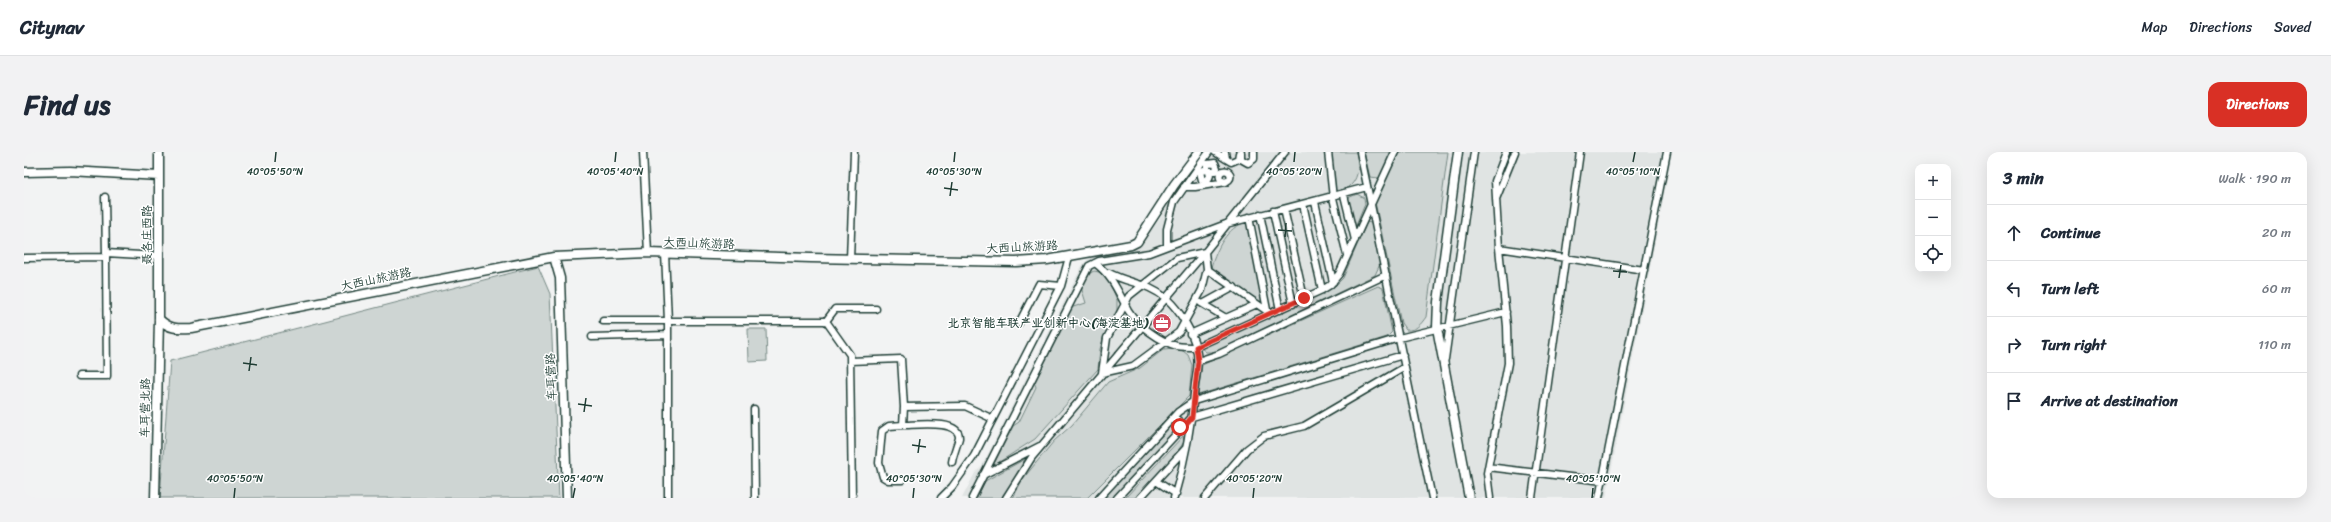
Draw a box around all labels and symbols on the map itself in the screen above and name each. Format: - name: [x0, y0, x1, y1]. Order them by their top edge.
- text: 40°05'50"N: [247, 163, 303, 181]
- text: 40°05'40"N: [587, 163, 643, 181]
- text: 40°05'30"N: [926, 163, 982, 181]
- text: 40°05'20"N: [1266, 163, 1322, 181]
- text: 40°05'10"N: [1606, 163, 1660, 181]
- street label: 聂各庄西路: [136, 205, 158, 265]
- street label: 大西山旅游路: [663, 231, 735, 255]
- street label: 大西山旅游路: [985, 234, 1059, 260]
- street label: 大西山旅游路: [338, 261, 414, 297]
- route end: [1295, 289, 1313, 307]
- place label: 北京智能车联产业创新中心(海淀基地): [948, 312, 1149, 334]
- office icon: 北京智能车联产业创新中心(海淀基地): [1151, 312, 1173, 334]
- street label: 车耳营路: [539, 353, 563, 401]
- street label: 车耳营北路: [133, 378, 157, 438]
- route start: [1171, 418, 1189, 436]
- text: 40°05'50"N: [207, 470, 263, 488]
- text: 40°05'40"N: [547, 470, 603, 488]
- text: 40°05'30"N: [886, 470, 942, 488]
- text: 40°05'20"N: [1226, 470, 1282, 488]
- text: 40°05'10"N: [1566, 470, 1620, 488]

